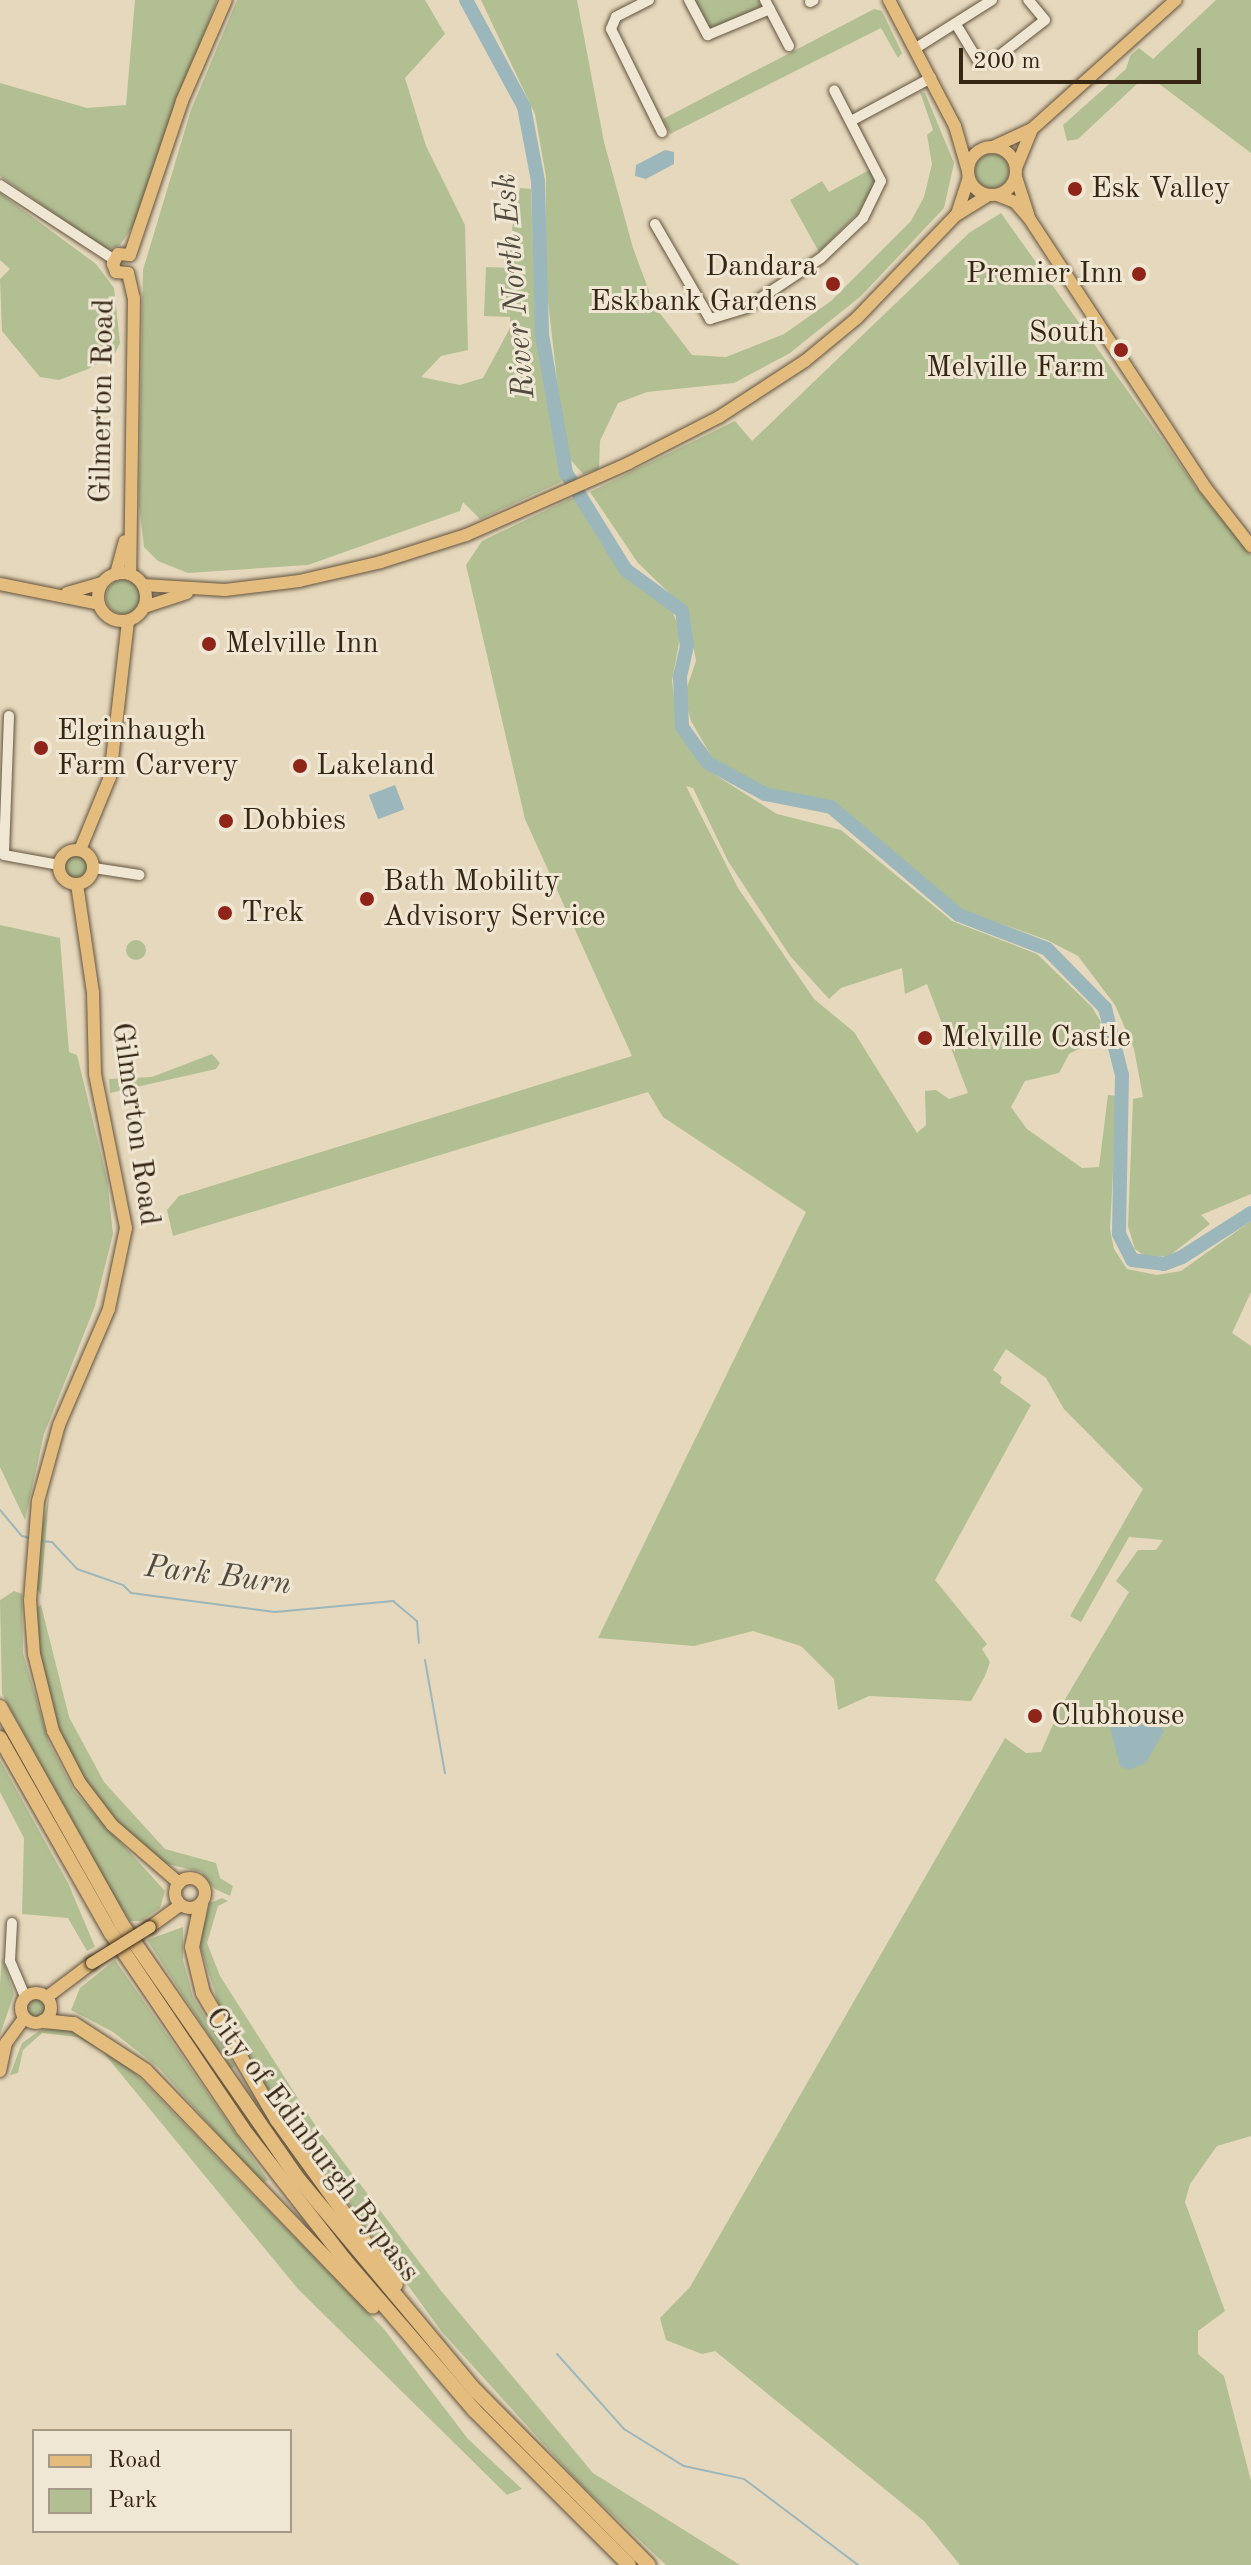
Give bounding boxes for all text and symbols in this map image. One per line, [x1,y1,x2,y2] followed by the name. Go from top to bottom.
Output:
[963,32,1205,82] scale bar
[973,50,1041,74] text: 200 m
[1091,171,1230,207] place label: Esk Valley
[487,172,545,400] water label: River North Esk
[1066,180,1084,198] marker: Esk Valley
[590,249,817,320] place label: Dandara Eskbank Gardens
[966,256,1123,292] place label: Premier Inn
[1130,265,1148,283] marker: Premier Inn
[824,275,842,293] marker: Dandara Eskbank Gardens
[83,298,123,504] street label: Gilmerton Road
[926,315,1105,386] place label: South Melville Farm
[1112,341,1130,359] marker: South Melville Farm
[225,626,379,662] place label: Melville Inn
[200,635,218,653] marker: Melville Inn
[57,713,238,784] place label: Elginhaugh Farm Carvery
[32,739,50,757] marker: Elginhaugh Farm Carvery
[316,748,435,784] place label: Lakeland
[291,757,309,775] marker: Lakeland
[242,803,346,839] place label: Dobbies
[217,812,235,830] marker: Dobbies
[383,864,606,934] place label: Bath Mobility Advisory Service
[358,890,376,908] marker: Bath Mobility Advisory Service
[241,895,304,931] place label: Trek
[216,904,234,922] marker: Trek
[103,1020,167,1228] street label: Gilmerton Road
[941,1020,1131,1056] place label: Melville Castle
[916,1029,934,1047] marker: Melville Castle
[142,1549,294,1605] water label: Park Burn
[1051,1698,1185,1734] place label: Clubhouse
[1026,1707,1044,1725] marker: Clubhouse
[197,2001,427,2289] street label: City of Edinburgh Bypass
[32,2429,292,2533] legend
[108,2449,161,2473] text: Road
[108,2489,157,2513] text: Park

